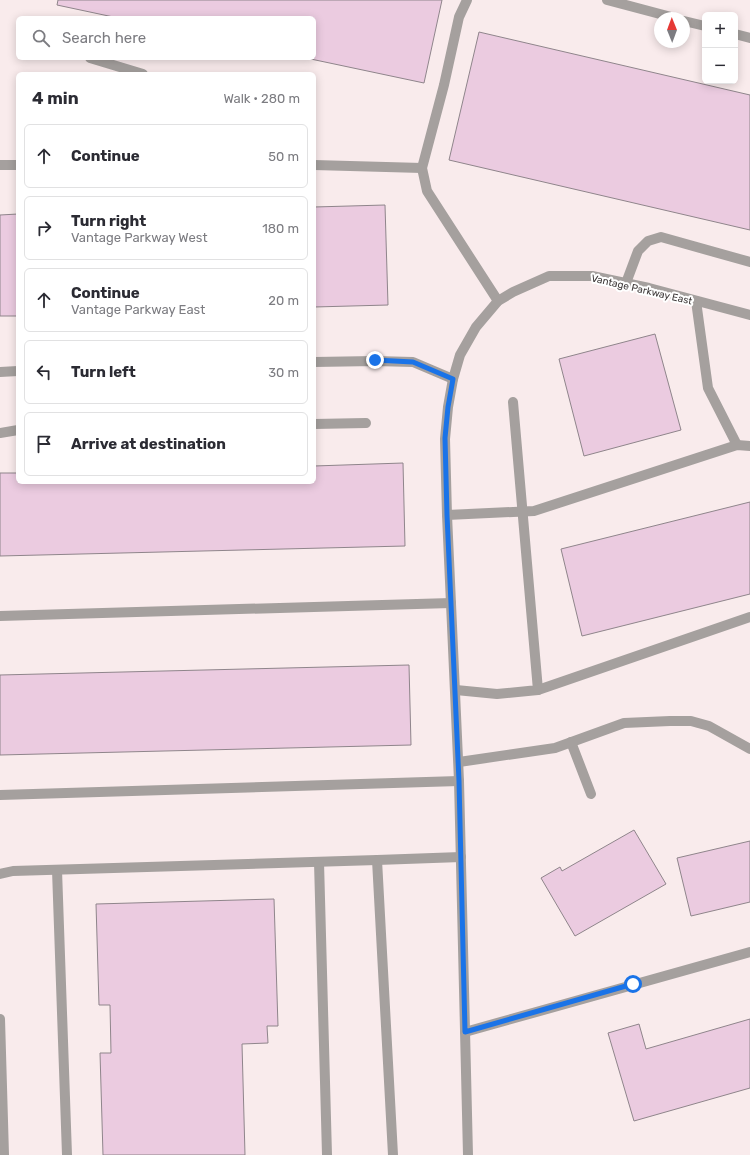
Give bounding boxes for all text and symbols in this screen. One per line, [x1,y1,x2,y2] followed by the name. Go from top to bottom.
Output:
[654,12,690,48] north arrow
[702,12,738,84] map controls
[702,12,738,48] button: +
[16,16,316,60] search box
[30,27,52,49] icon: search
[62,29,146,47] text: Search here
[702,48,738,84] button: −
[32,88,79,108] text: 4 min
[223,91,300,106] text: Walk · 280 m
[33,145,55,167] icon: ahead
[71,147,140,165] text: Continue
[268,149,299,164] text: 50 m
[71,212,146,230] text: Turn right
[33,217,55,239] icon: right
[262,221,299,236] text: 180 m
[71,230,207,245] text: Vantage Parkway West
[590,273,694,307] street label: Vantage Parkway East
[71,284,140,302] text: Continue
[33,289,55,311] icon: ahead
[268,293,299,308] text: 20 m
[71,302,205,317] text: Vantage Parkway East
[366,351,384,369] route end
[33,361,55,383] icon: left
[71,363,136,381] text: Turn left
[268,365,299,380] text: 30 m
[33,433,55,455] icon: arrive
[71,435,226,453] text: Arrive at destination
[624,975,642,993] route start

